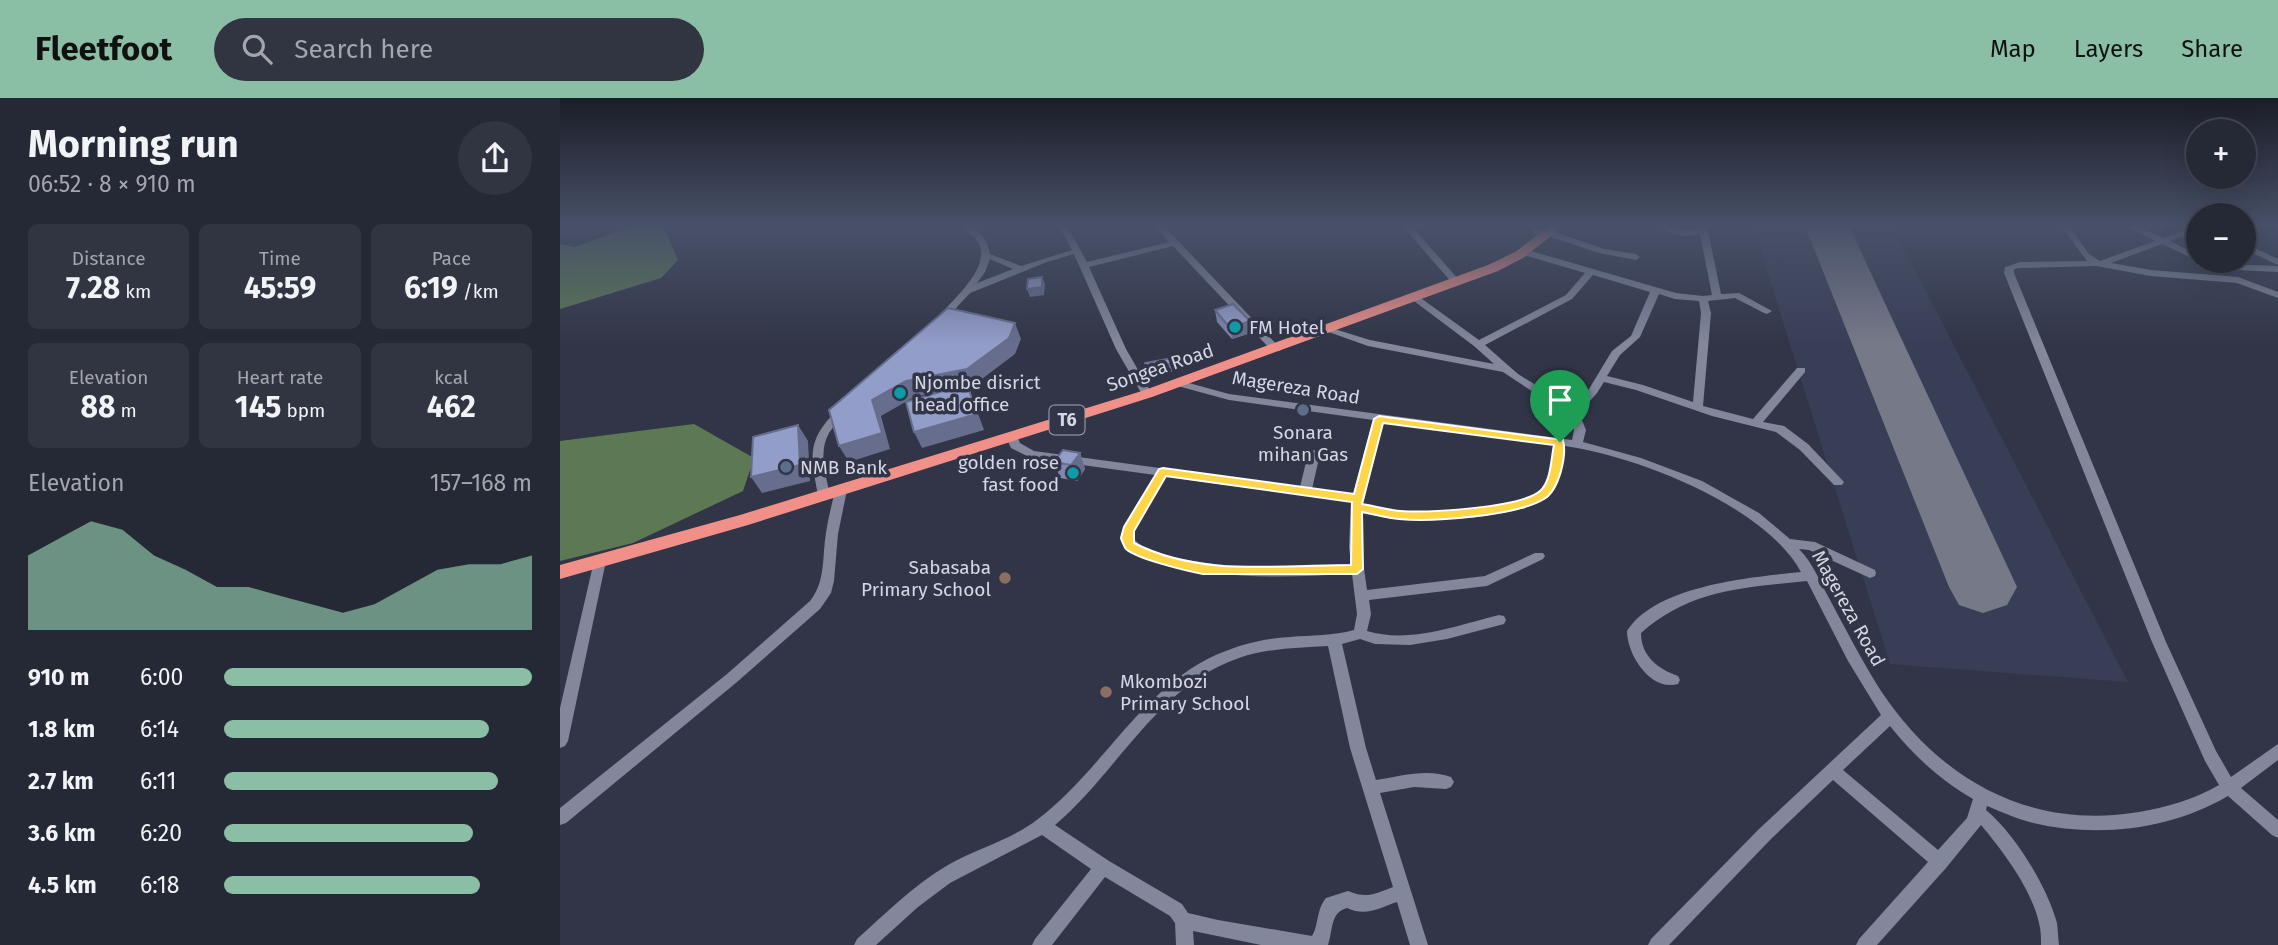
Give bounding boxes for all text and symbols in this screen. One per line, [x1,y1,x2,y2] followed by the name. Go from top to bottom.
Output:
[214,18,704,81] search box
[35,29,172,69] text: Fleetfoot
[238,30,276,68] icon: search
[294,34,433,65] text: Search here
[1990,35,2036,63] text: Map
[2074,35,2143,63] text: Layers
[2181,35,2243,63] text: Share
[2186,119,2256,273] map controls
[2186,119,2256,189] button: +
[28,121,239,167] text: Morning run
[458,121,532,195] button: share
[28,170,196,198] text: 06:52 · 8 × 910 m
[2186,203,2256,273] button: −
[72,247,146,270] text: Distance
[259,247,301,270] text: Time
[432,247,471,270] text: Pace
[66,270,120,306] text: 7.28
[244,270,316,306] text: 45:59
[404,270,458,306] text: 6:19
[120,280,151,303] text: km
[458,280,499,303] text: /km
[1249,316,1325,339] place label: FM Hotel
[1227,319,1243,335] marker: FM Hotel
[1104,338,1217,396] street label: Songea Road
[69,366,148,389] text: Elevation
[237,366,323,389] text: Heart rate
[434,366,468,389] text: kcal
[1230,366,1361,409] street label: Magereza Road
[1530,370,1590,442] pin
[914,371,1041,416] place label: Njombe disrict head office
[1541,381,1579,419] icon: arrive
[892,385,908,401] marker: Njombe disrict head office
[81,389,115,425] text: 88
[235,389,281,425] text: 145
[427,389,476,425] text: 462
[115,399,137,422] text: m
[281,399,325,422] text: bpm
[1295,402,1311,418] marker: Sonara mihan Gas
[1050,406,1084,434] road number: T6
[1258,421,1348,466] place label: Sonara mihan Gas
[958,451,1059,496] place label: golden rose fast food
[800,456,887,479] place label: NMB Bank
[778,459,794,475] marker: NMB Bank
[1065,465,1081,481] marker: golden rose fast food
[28,469,124,497] text: Elevation
[430,469,532,497] text: 157–168 m
[1807,546,1890,670] street label: Magereza Road
[861,556,991,601] place label: Sabasaba Primary School
[997,570,1013,586] marker: Sabasaba Primary School
[28,663,89,691] text: 910 m
[140,663,183,691] text: 6:00
[1120,670,1250,715] place label: Mkombozi Primary School
[1098,684,1114,700] marker: Mkombozi Primary School
[28,715,95,743] text: 1.8 km
[140,715,179,743] text: 6:14
[28,767,94,795] text: 2.7 km
[140,767,176,795] text: 6:11
[28,819,96,847] text: 3.6 km
[140,819,182,847] text: 6:20
[28,871,97,899] text: 4.5 km
[140,871,180,899] text: 6:18

